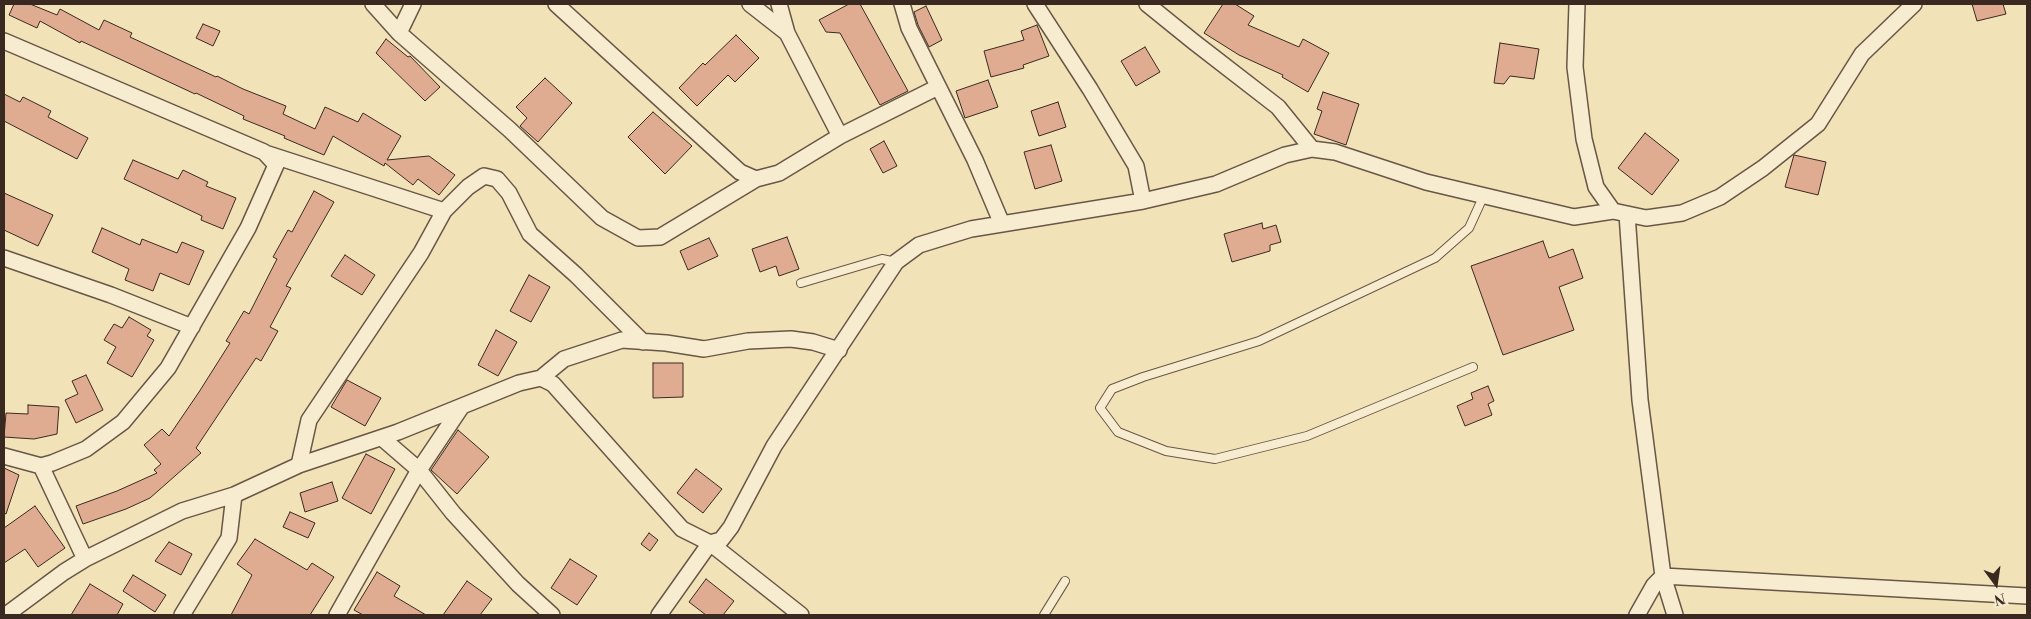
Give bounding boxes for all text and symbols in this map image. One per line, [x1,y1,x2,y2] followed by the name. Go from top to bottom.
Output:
[1971,559,2021,609] north arrow
[1992,588,2007,609] text: N

